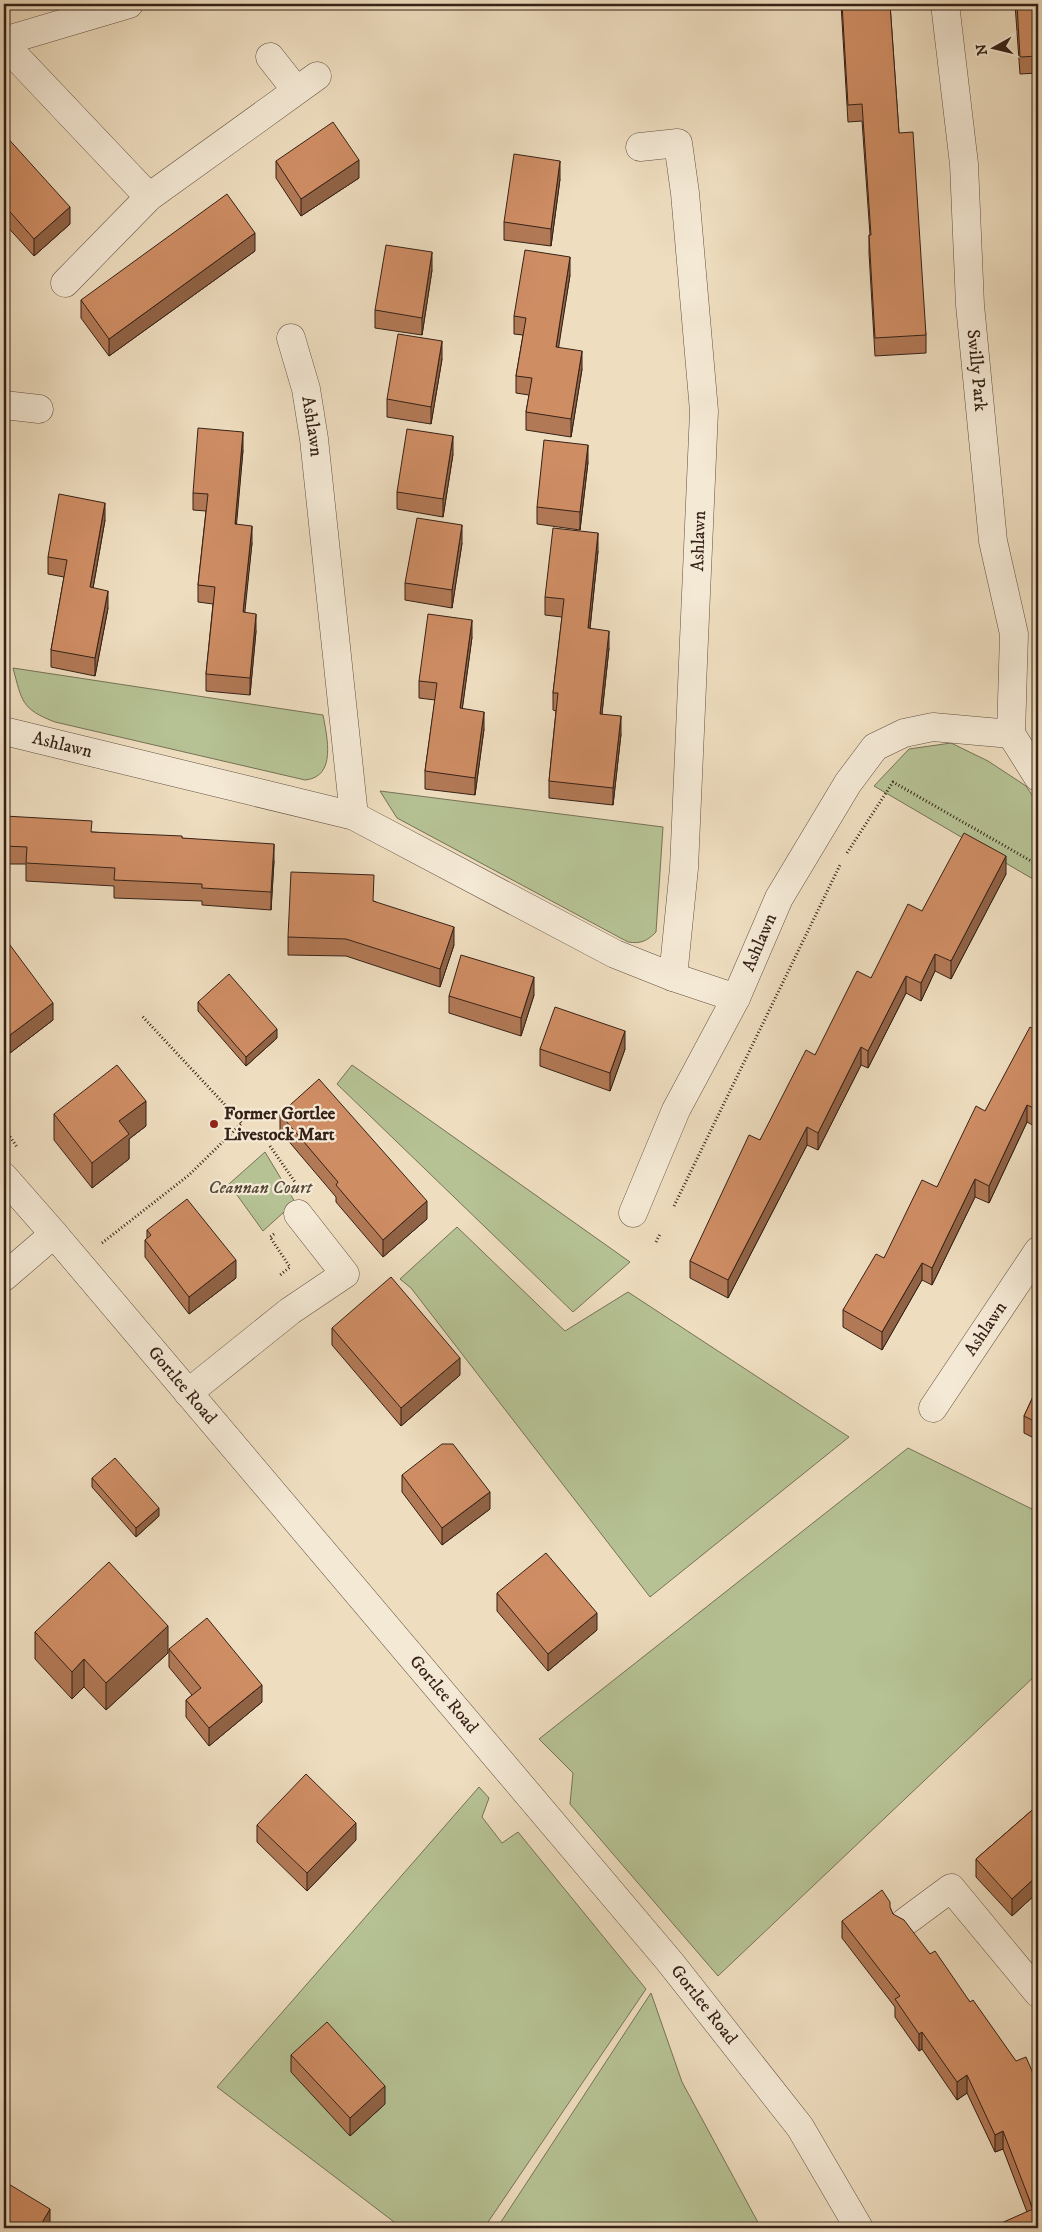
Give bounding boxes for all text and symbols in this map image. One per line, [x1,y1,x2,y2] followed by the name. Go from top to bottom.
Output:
[970,22,1020,72] north arrow
[972,42,992,57] text: N
[961,329,991,412] street label: Swilly Park
[296,395,327,458] street label: Ashlawn
[687,510,711,572] street label: Ashlawn
[30,727,95,763] street label: Ashlawn
[738,910,782,975] street label: Ashlawn
[224,1103,336,1146] place label: Former Gortlee Livestock Mart
[208,1118,220,1130] marker: Former Gortlee Livestock Mart
[208,1177,313,1199] park label: Ceannan Court
[960,1297,1012,1360] street label: Ashlawn
[143,1342,221,1429] street label: Gortlee Road
[404,1651,483,1738] street label: Gortlee Road
[666,1961,742,2049] street label: Gortlee Road

